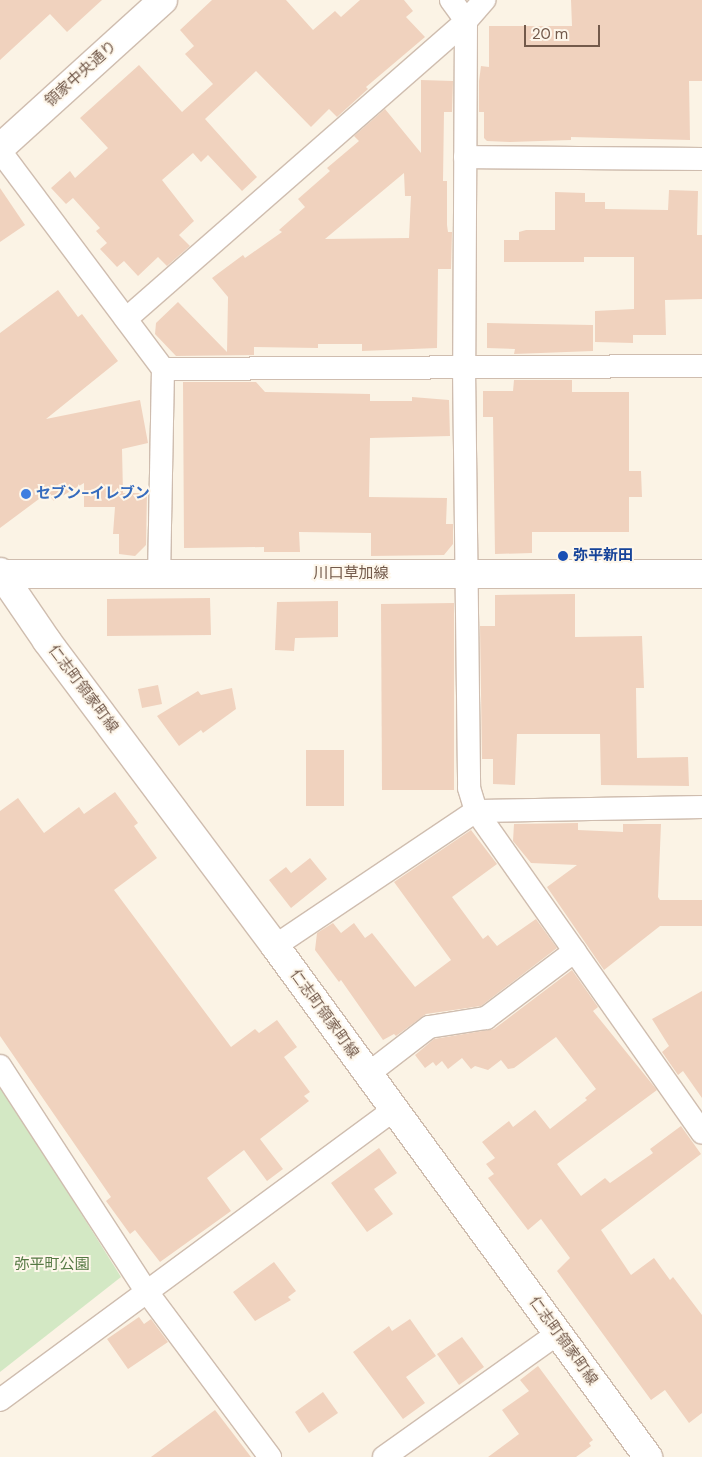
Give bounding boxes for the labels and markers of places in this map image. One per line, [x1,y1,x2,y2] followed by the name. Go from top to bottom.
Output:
[36,485,150,503] place label: セブン-イレブン
[20,488,32,500] marker: セブン-イレブン
[573,547,633,565] place label: 弥平新田
[557,550,569,562] marker: 弥平新田

